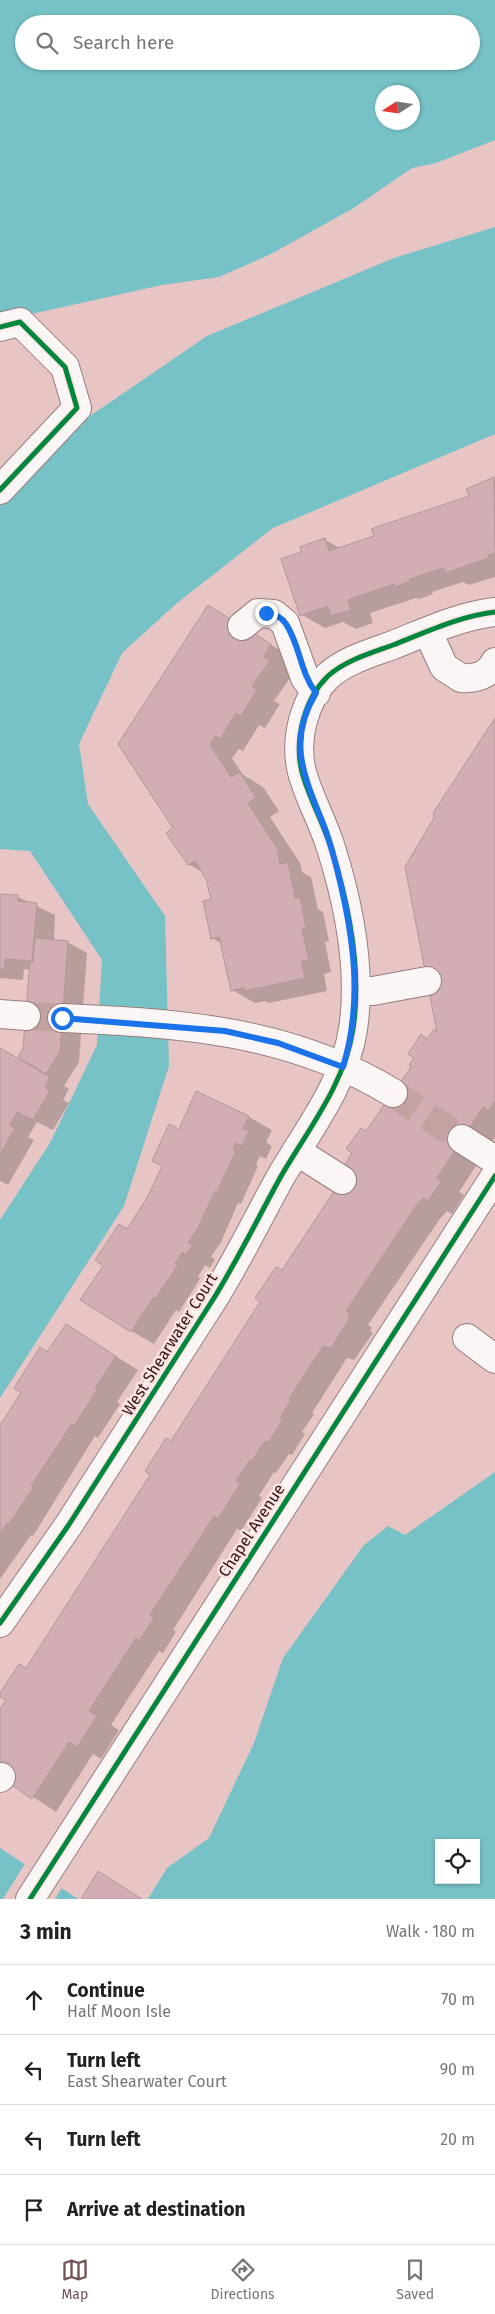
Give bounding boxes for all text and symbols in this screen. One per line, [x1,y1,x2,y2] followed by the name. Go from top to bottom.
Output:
[15,15,480,70] search box
[33,29,61,57] icon: search
[73,31,174,54] text: Search here
[375,85,420,130] north arrow
[255,602,278,625] route end
[51,1007,74,1030] route start
[118,1269,221,1419] street label: West Shearwater Court
[214,1480,289,1580] street label: Chapel Avenue
[435,1839,480,1884] map controls
[435,1839,480,1884] button: locate
[20,1919,72,1945] text: 3 min
[386,1922,475,1941] text: Walk · 180 m
[67,1979,145,2002] text: Continue
[20,1986,48,2014] icon: ahead
[441,1990,475,2009] text: 70 m
[67,2002,171,2021] text: Half Moon Isle
[67,2049,141,2072] text: Turn left
[20,2056,48,2084] icon: left
[440,2060,475,2079] text: 90 m
[67,2072,227,2091] text: East Shearwater Court
[20,2126,48,2154] icon: left
[67,2128,141,2151] text: Turn left
[440,2130,475,2149] text: 20 m
[20,2196,48,2224] icon: arrive
[67,2198,246,2221] text: Arrive at destination
[61,2256,89,2303] tab: Map
[210,2256,275,2303] tab: Directions
[396,2256,434,2303] tab: Saved

